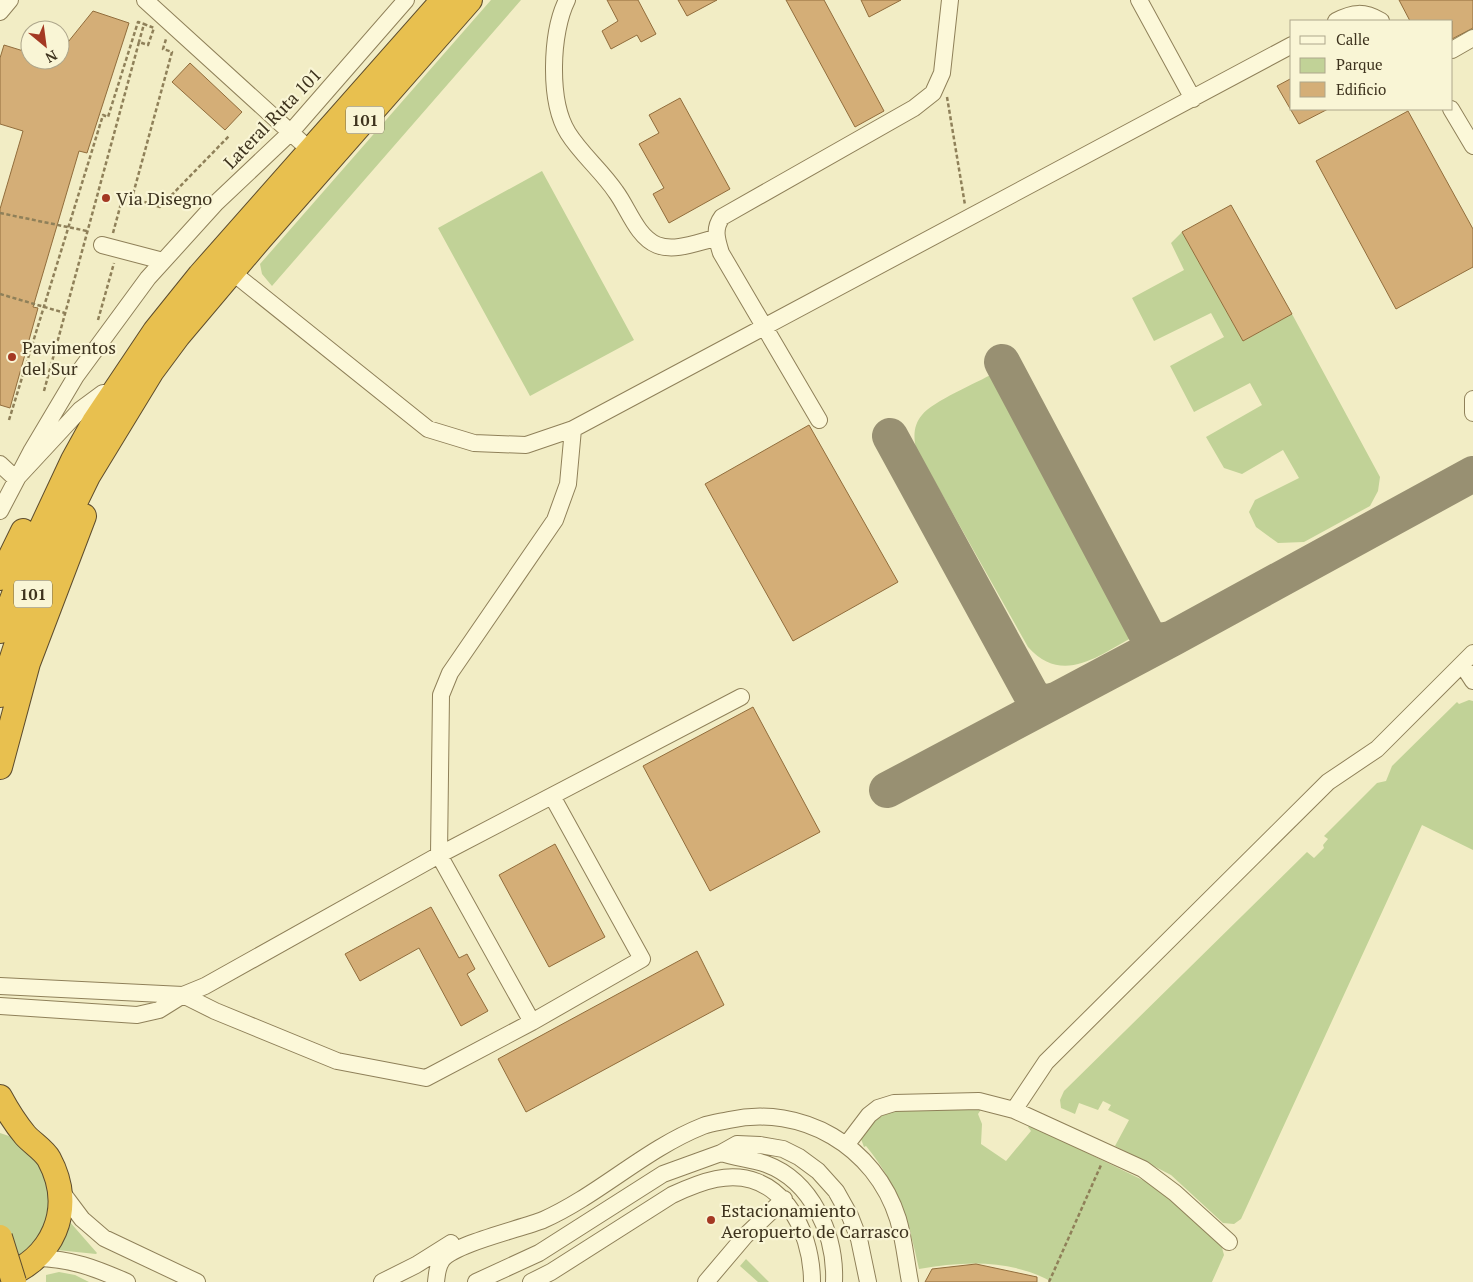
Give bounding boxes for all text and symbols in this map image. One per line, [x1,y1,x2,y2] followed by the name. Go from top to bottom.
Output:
[20,20,70,70] north arrow
[1290,20,1453,110] legend
[1336,29,1370,49] text: Calle
[42,46,61,68] text: N
[1336,54,1383,74] text: Parque
[218,62,326,174] street label: Lateral Ruta 101
[1336,79,1386,99] text: Edificio
[346,106,384,134] road number: 101
[116,186,212,210] place label: Via Disegno
[100,192,112,204] marker: Via Disegno
[22,335,116,380] place label: Pavimentos del Sur
[6,351,18,363] marker: Pavimentos del Sur
[14,580,52,608] road number: 101
[721,1198,909,1243] place label: Estacionamiento Aeropuerto de Carrasco
[705,1214,717,1226] marker: Estacionamiento Aeropuerto de Carrasco

